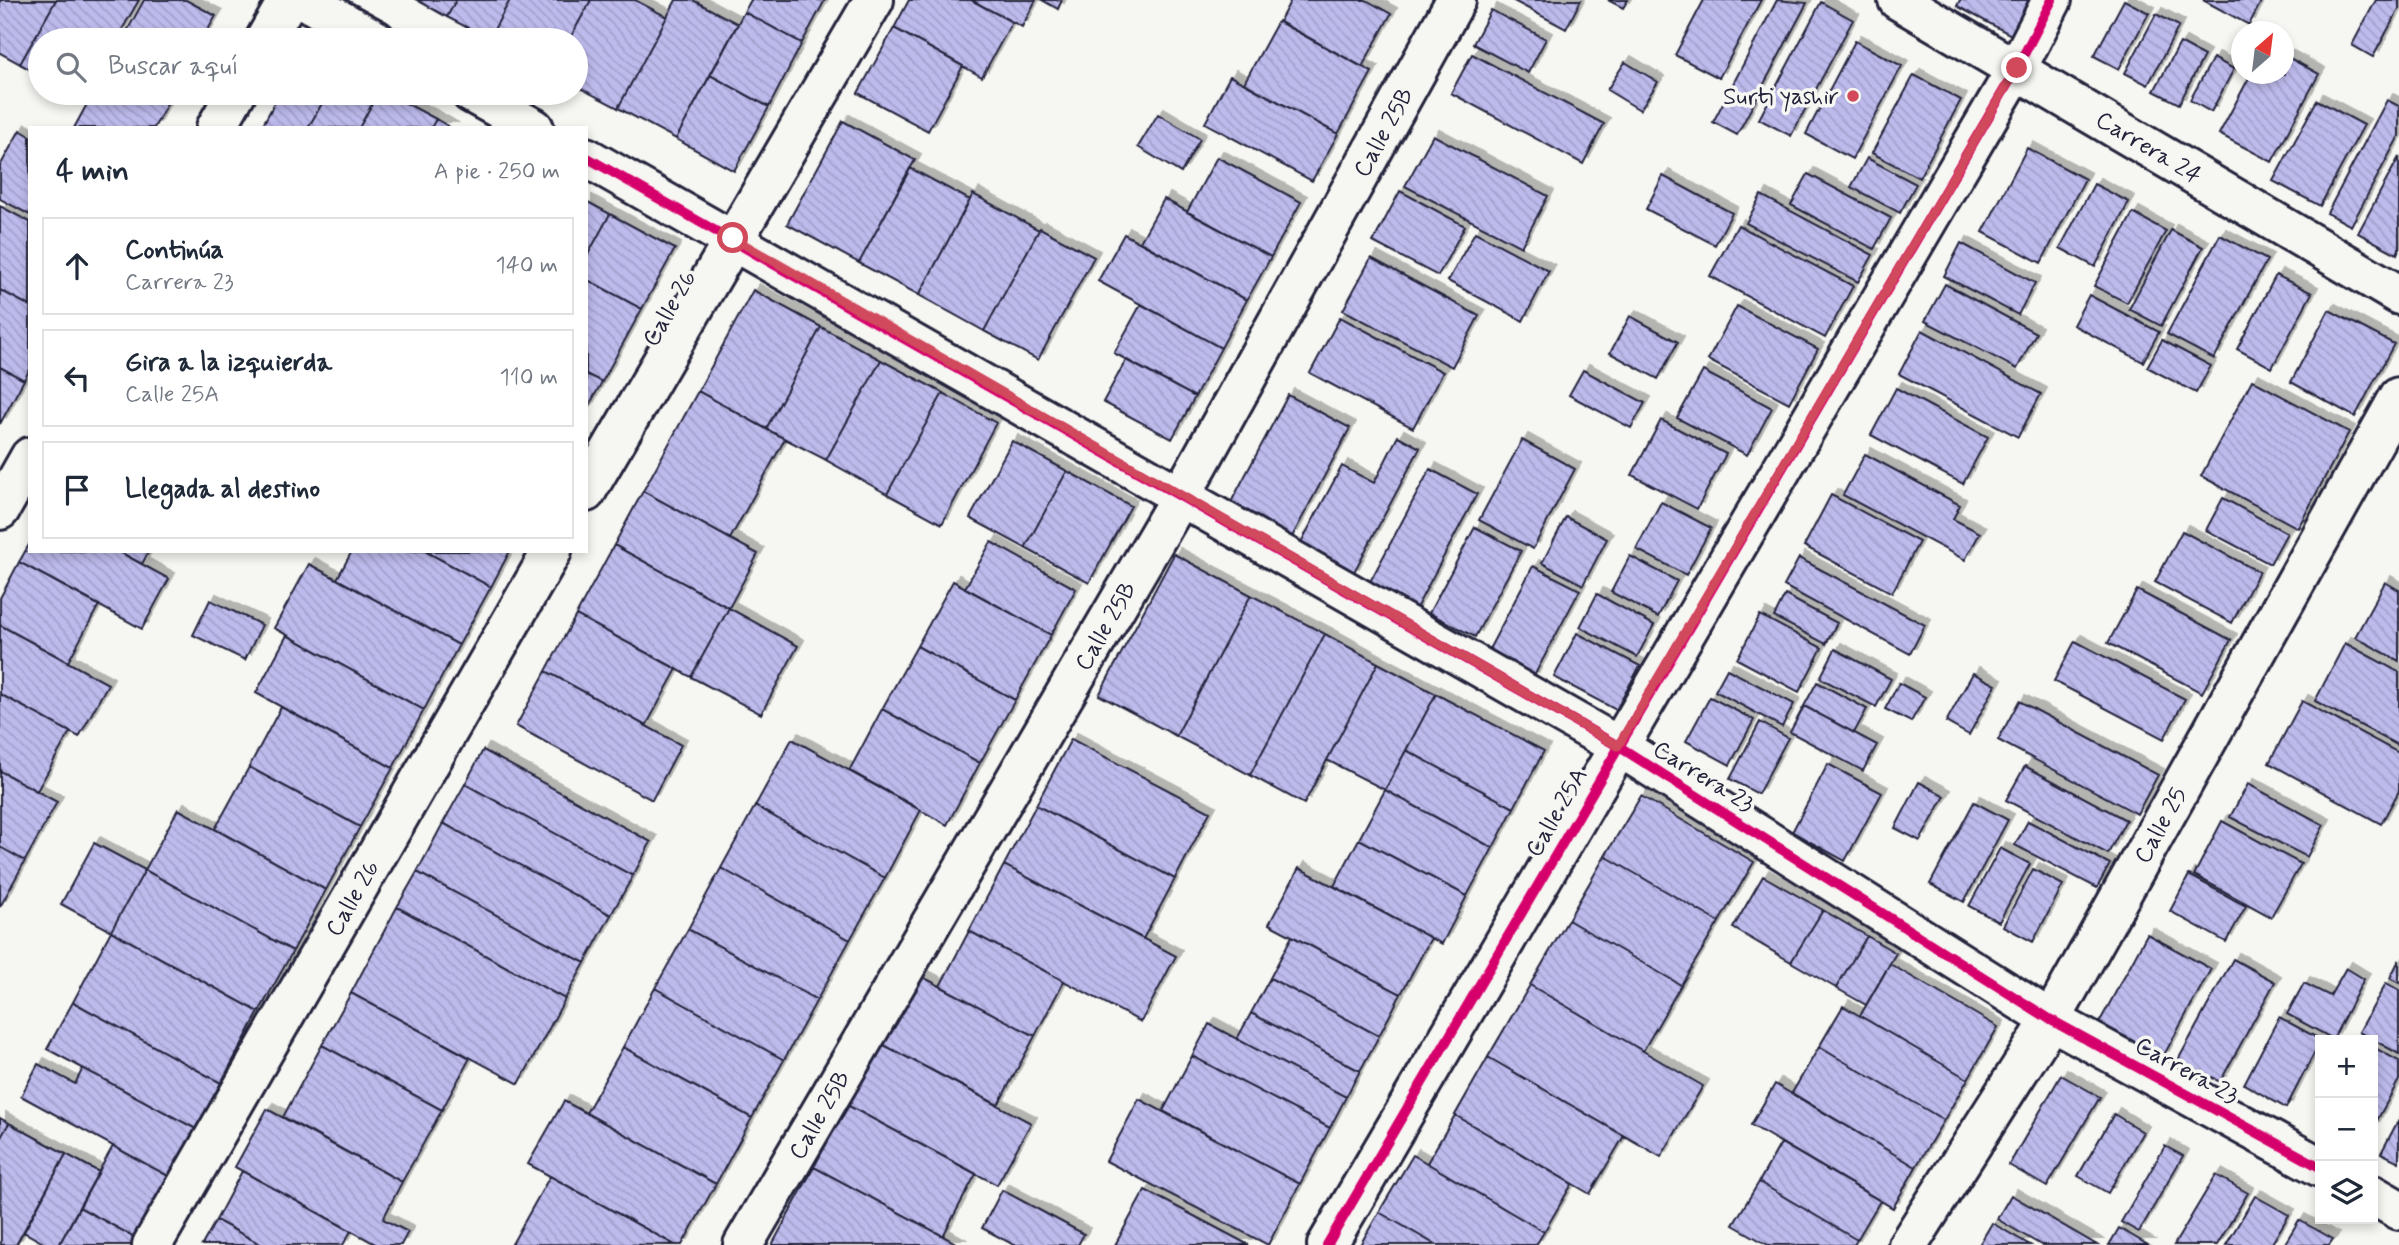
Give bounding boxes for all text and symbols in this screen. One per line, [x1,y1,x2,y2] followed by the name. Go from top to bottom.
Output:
[2231,21,2294,84] north arrow
[28,28,588,105] search box
[52,48,90,86] icon: search
[108,50,239,84] text: Buscar aquí
[2001,52,2032,83] route end
[1347,82,1422,183] street label: Calle 25B
[1723,82,1839,113] place label: Surti yashir
[1845,88,1861,104] marker: Surti yashir
[2090,105,2207,192] street label: Carrera 24
[56,152,129,191] text: 4 min
[434,157,560,187] text: A pie · 250 m
[717,222,748,253] route start
[125,234,224,268] text: Continúa
[58,247,96,285] icon: ahead
[495,251,558,281] text: 140 m
[636,265,705,352] street label: Calle 26
[125,268,234,298] text: Carrera 23
[125,346,332,380] text: Gira a la izquierda
[58,359,96,397] icon: left
[499,363,558,393] text: 110 m
[125,380,219,410] text: Calle 25A
[58,471,96,509] icon: arrive
[125,473,320,507] text: Llegada al destino
[1068,577,1144,677] street label: Calle 25B
[1647,734,1760,821] street label: Carrera 23
[1519,762,1595,863] street label: Calle 25A
[2128,782,2195,869] street label: Calle 25
[319,855,388,942] street label: Calle 26
[2129,1030,2243,1112] street label: Carrera 23
[2315,1035,2378,1224] map controls
[2315,1035,2378,1098] button: +
[782,1066,858,1166] street label: Calle 25B
[2315,1098,2378,1161] button: −
[2315,1161,2378,1224] button: layers

